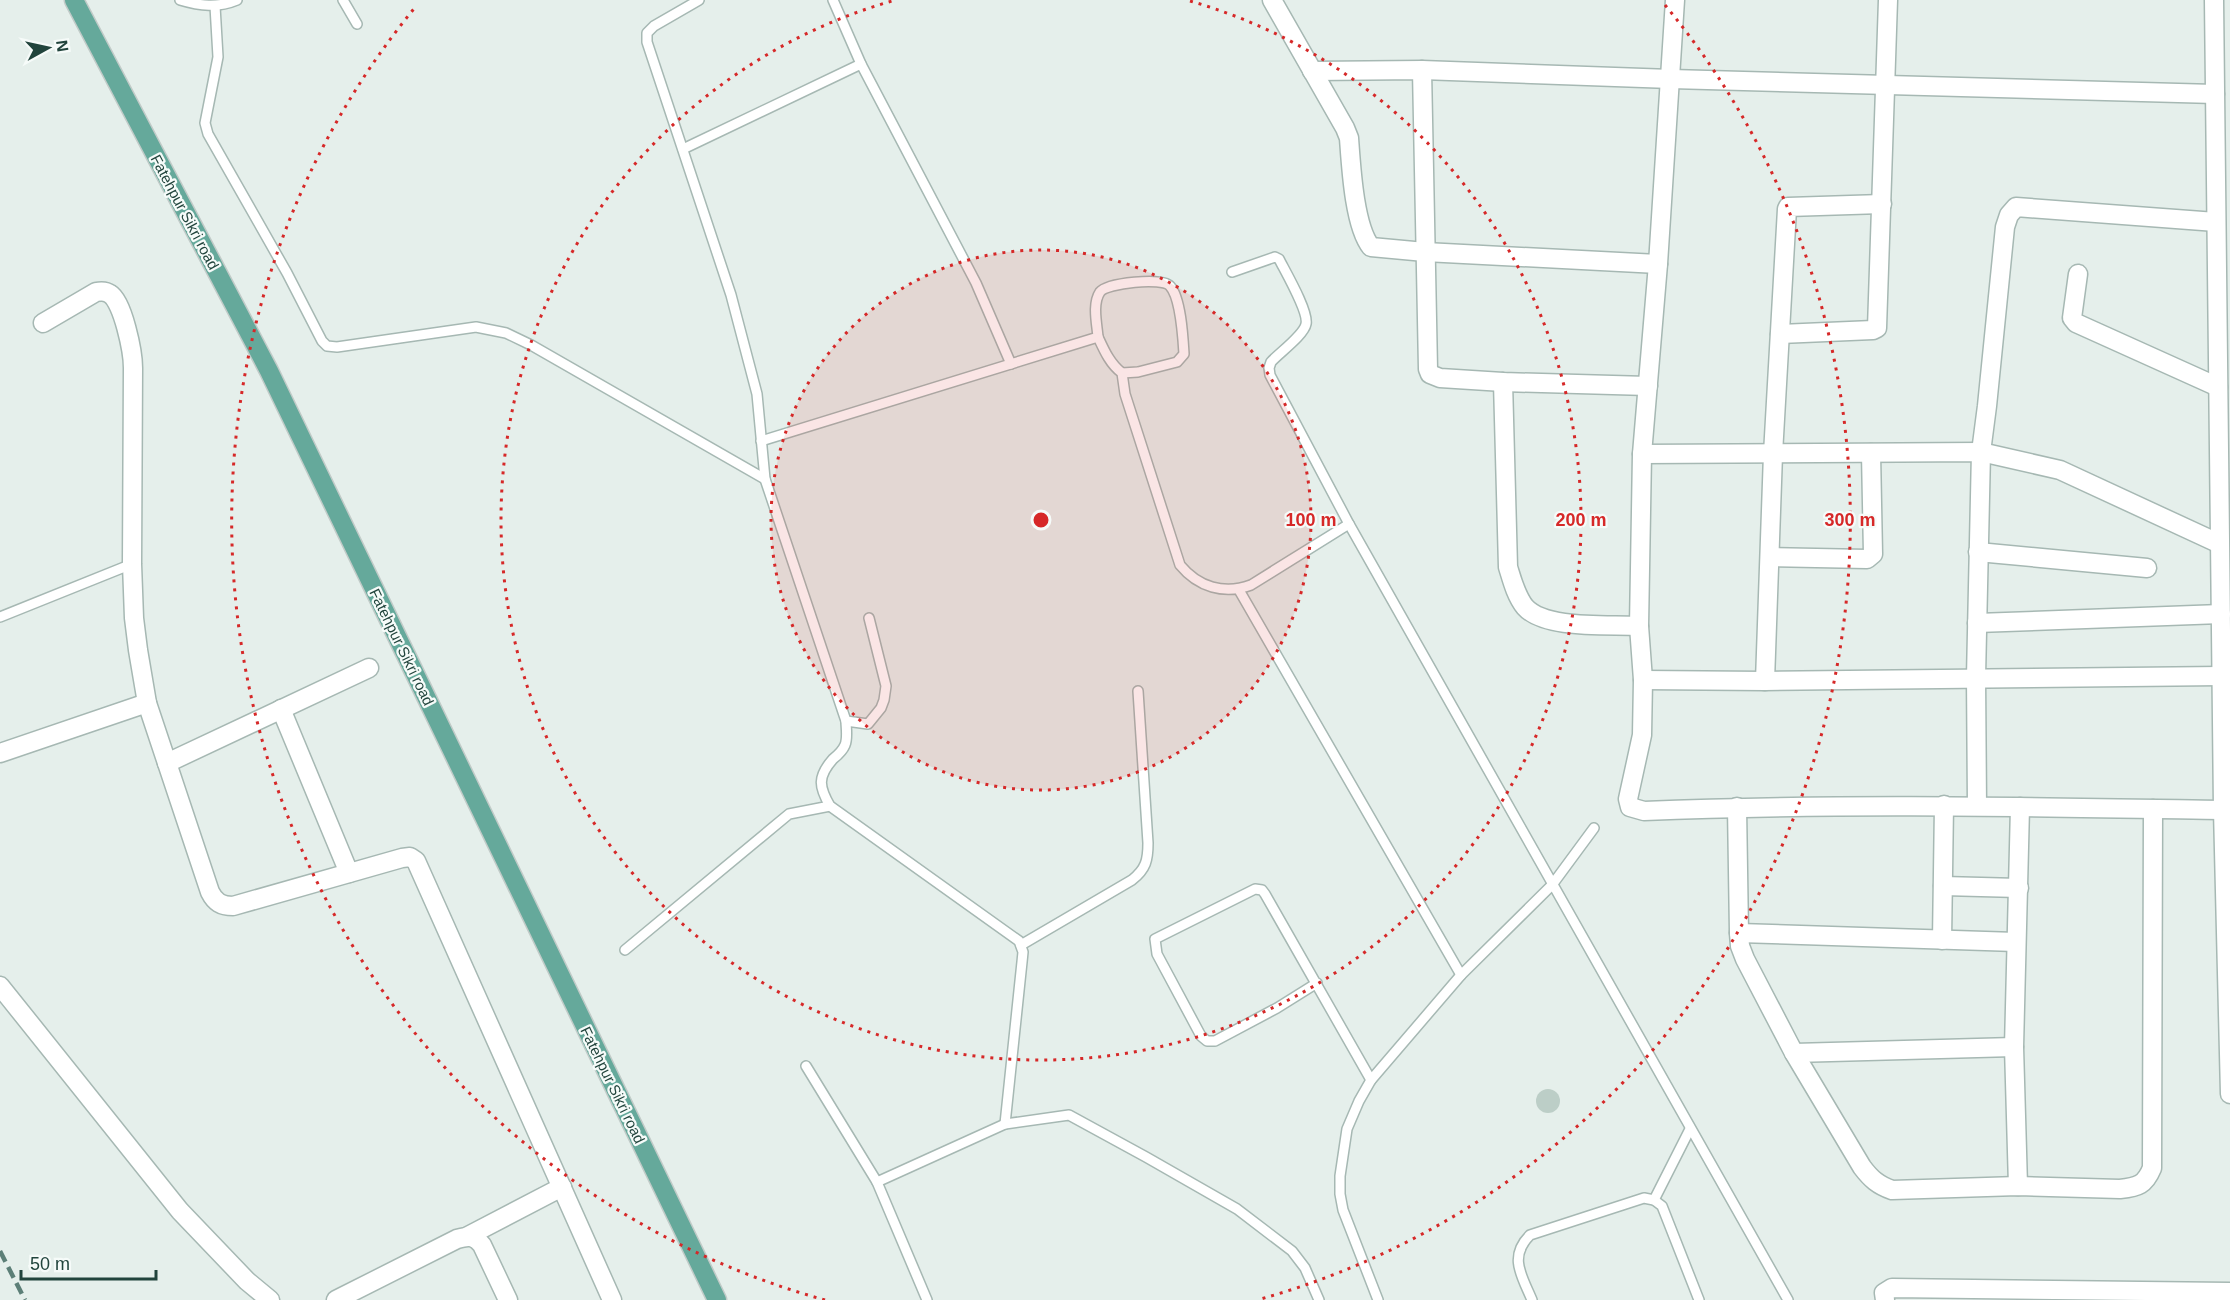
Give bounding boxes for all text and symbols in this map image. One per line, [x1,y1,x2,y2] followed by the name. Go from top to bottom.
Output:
[18,18,78,78] north arrow
[53,39,72,53] text: N
[148,152,222,272] street label: Fatehpur Sikri road
[1031,510,1051,530] centre of rings
[1285,510,1337,530] text: 100 m
[1555,510,1607,530] text: 200 m
[1824,510,1876,530] text: 300 m
[366,586,438,708] street label: Fatehpur Sikri road
[577,1024,649,1146] street label: Fatehpur Sikri road
[21,1243,156,1281] scale bar
[30,1254,70,1274] text: 50 m

